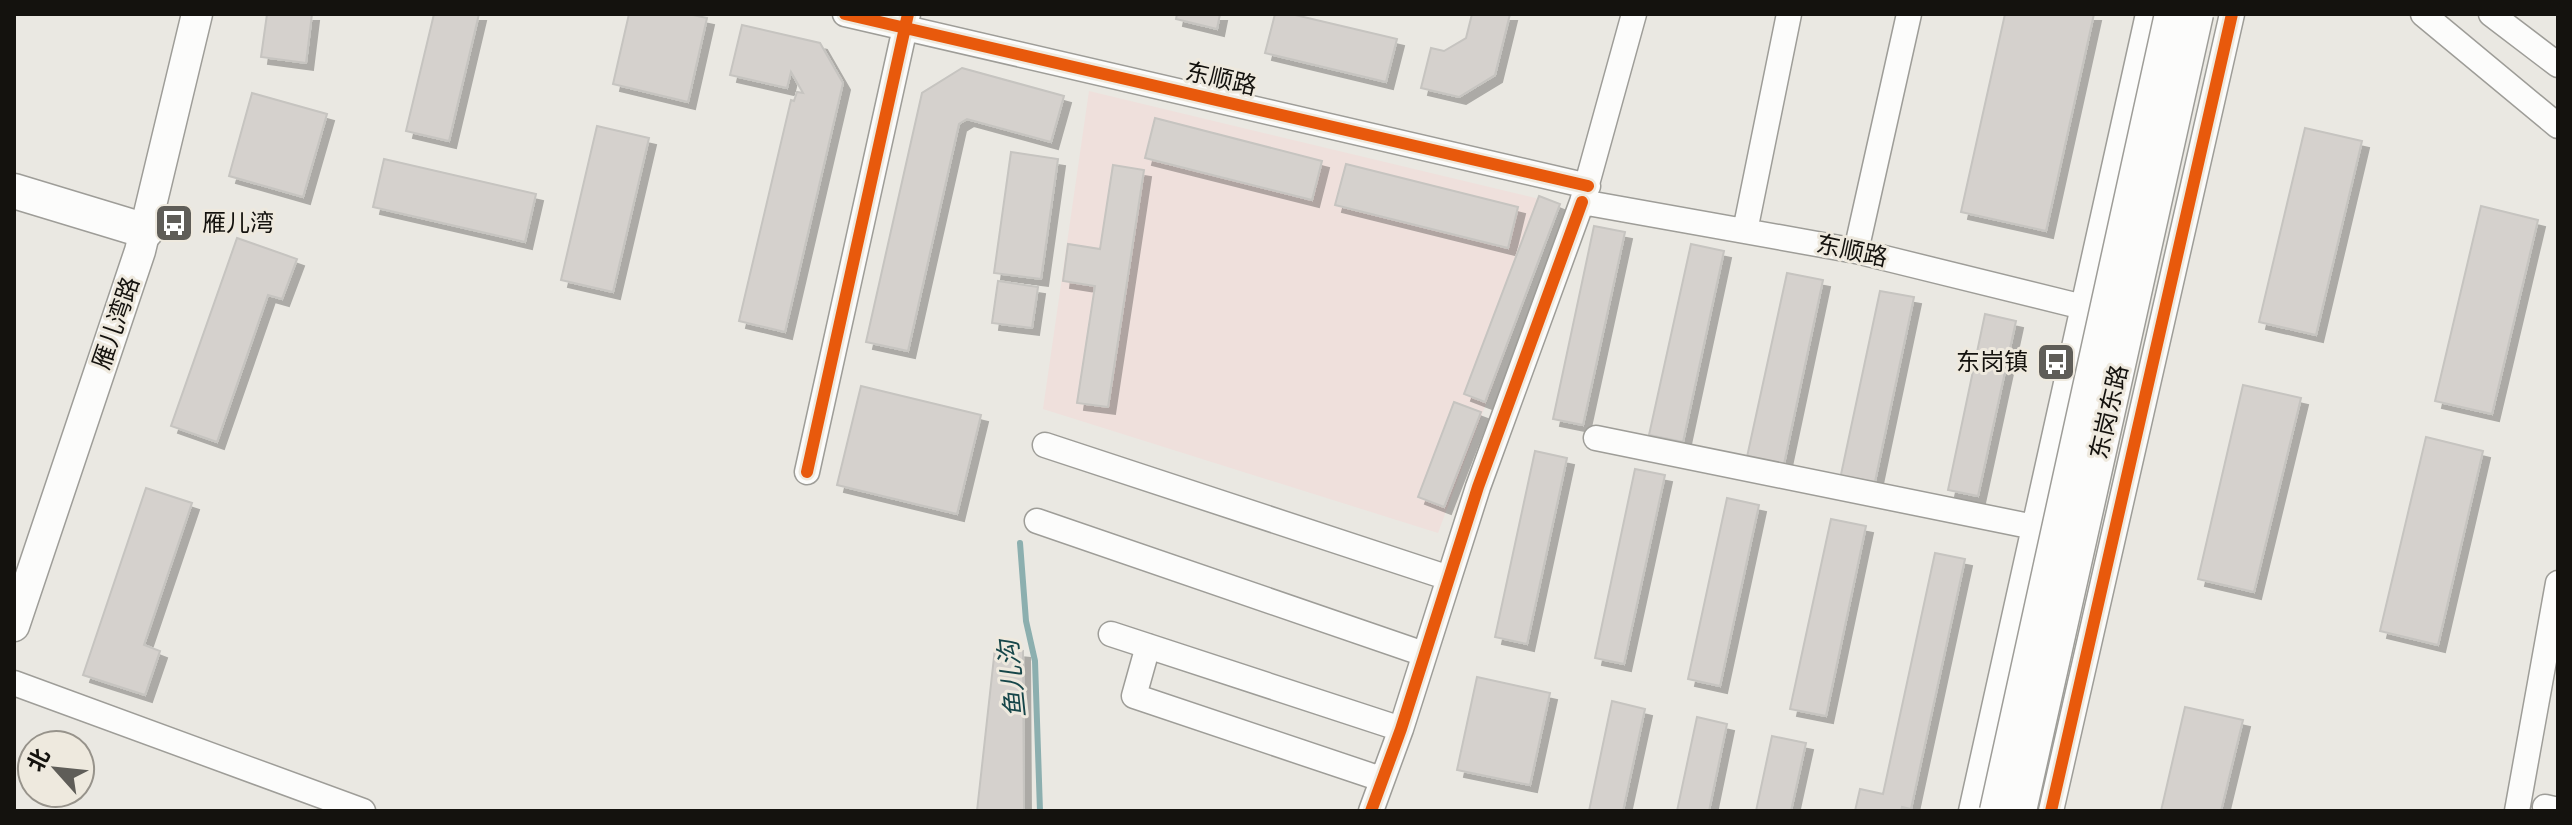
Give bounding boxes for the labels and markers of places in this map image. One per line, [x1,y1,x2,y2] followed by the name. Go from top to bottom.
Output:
[153,202,195,244] bus stop icon: 雁儿湾
[202,209,274,237] place label: 雁儿湾
[2035,341,2077,383] bus stop icon: 东岗镇
[1956,348,2028,376] place label: 东岗镇

